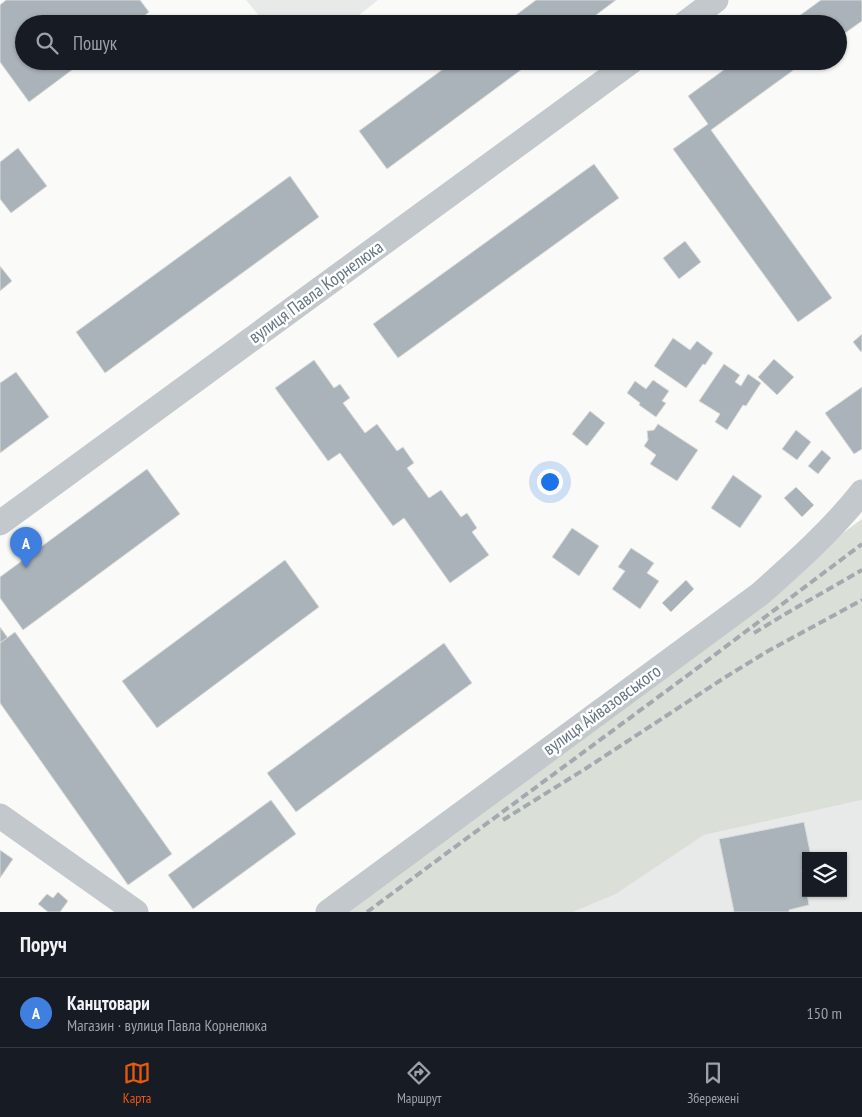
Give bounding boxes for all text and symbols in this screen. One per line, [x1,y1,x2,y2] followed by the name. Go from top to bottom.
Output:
[15,15,847,70] search box
[33,29,61,57] icon: search
[73,31,117,55] text: Пошук
[244,235,387,348] street label: вулиця Павла Корнелюка
[537,469,563,495] your location
[10,527,42,568] pin: A
[538,659,665,760] street label: вулиця Айвазовського
[802,852,847,897] map controls
[802,852,847,897] button: layers
[20,931,67,958] text: Поруч
[67,991,150,1015] text: Канцтовари
[32,1003,40,1023] text: A
[807,1003,842,1023] text: 150 m
[67,1015,267,1035] text: Магазин · вулиця Павла Корнелюка
[123,1059,151,1107] tab: Карта
[397,1059,442,1107] tab: Маршрут
[687,1059,739,1107] tab: Збережені

